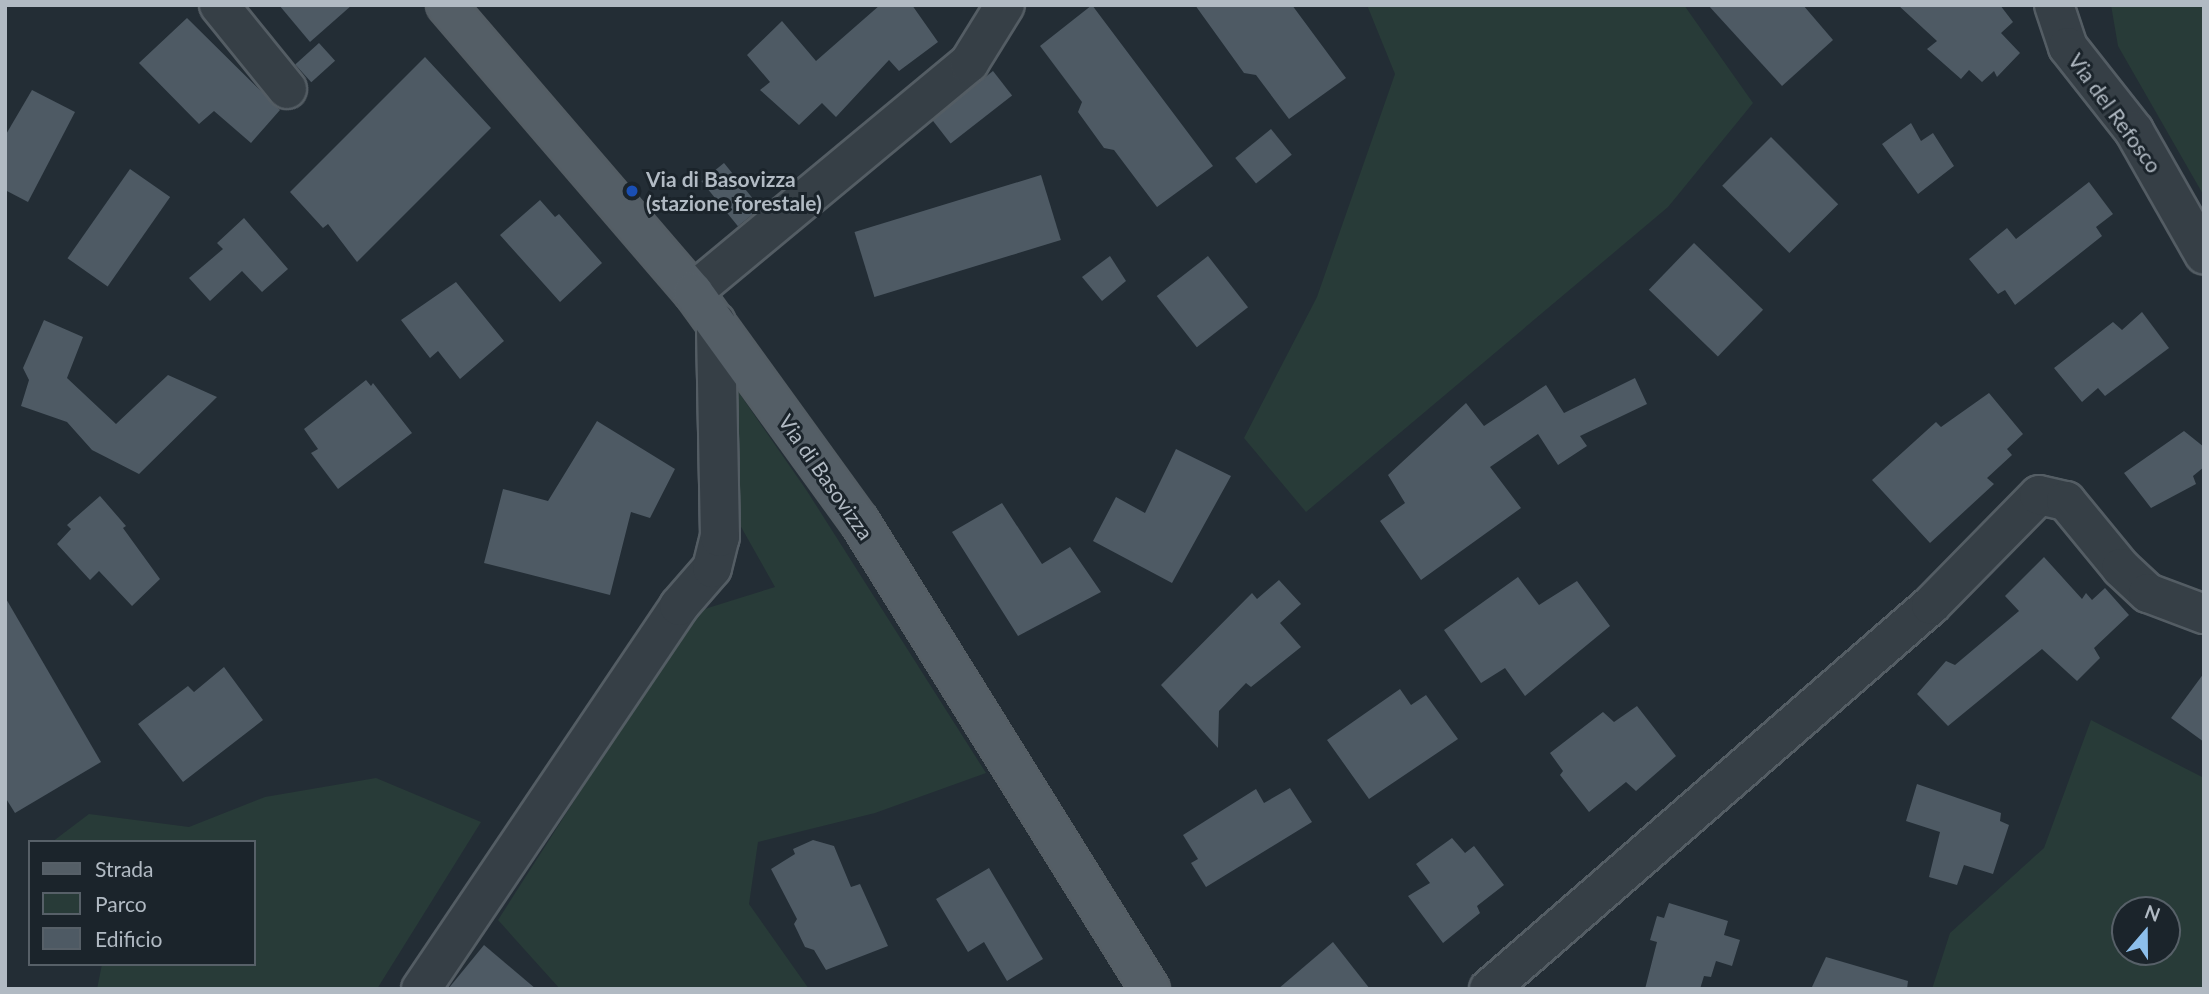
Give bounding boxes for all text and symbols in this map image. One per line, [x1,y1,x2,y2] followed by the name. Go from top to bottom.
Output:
[2063,48,2167,178] street label: Via del Refosco
[646,166,822,216] place label: Via di Basovizza (stazione forestale)
[624,183,640,199] marker: Via di Basovizza (stazione forestale)
[773,410,879,544] street label: Via di Basovizza
[28,840,256,966] legend
[95,856,154,881] text: Strada
[95,891,147,916] text: Parco
[2111,896,2181,966] north arrow
[2142,899,2163,926] text: N
[95,926,162,951] text: Edificio

